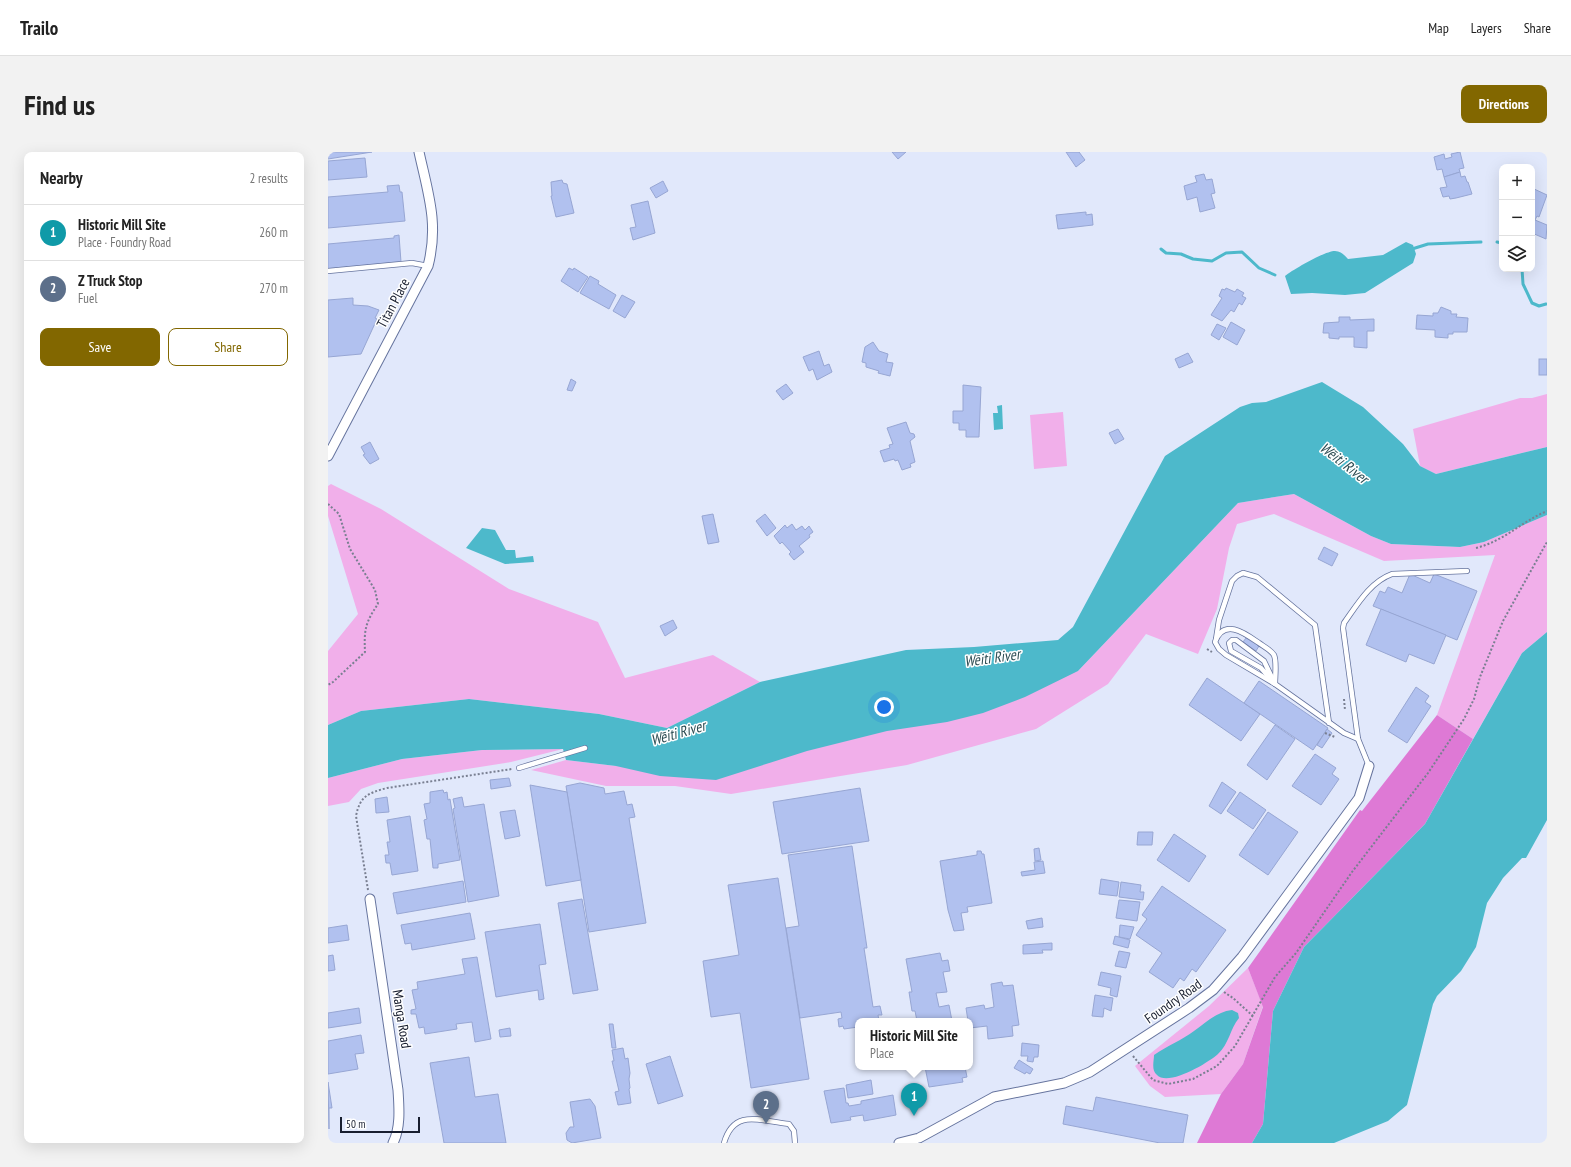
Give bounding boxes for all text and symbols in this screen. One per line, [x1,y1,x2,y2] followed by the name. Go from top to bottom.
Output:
[20,16,58,40] text: Trailo
[1428,19,1449,37] text: Map
[1471,19,1502,37] text: Layers
[1524,19,1551,37] text: Share
[1461,85,1547,123] button: Directions
[24,86,95,123] text: Find us
[1499,164,1535,272] map controls
[1499,164,1535,200] button: +
[40,167,83,189] text: Nearby
[249,170,288,187] text: 2 results
[1499,200,1535,236] button: −
[78,215,166,234] text: Historic Mill Site
[50,224,56,241] text: 1
[259,224,288,241] text: 260 m
[78,234,171,251] text: Place · Foundry Road
[1499,236,1535,272] button: layers
[78,271,143,290] text: Z Truck Stop
[372,275,414,331] street label: Titan Place
[50,280,56,297] text: 2
[259,280,288,297] text: 270 m
[78,290,97,307] text: Fuel
[40,328,160,366] button: Save
[168,328,288,366] button: Share
[1316,438,1374,489] water label: Wēiti River
[963,644,1023,671] water label: Wēiti River
[874,697,894,717] your location
[648,715,709,749] water label: Wēiti River
[1141,975,1205,1027] street label: Foundry Road
[388,988,416,1050] street label: Manga Road
[855,1018,973,1070] popup
[870,1026,958,1045] text: Historic Mill Site
[870,1045,894,1062] text: Place
[901,1083,927,1116] pin: 1
[753,1091,779,1124] pin: 2
[340,1115,420,1134] scale bar
[346,1117,365,1131] text: 50 m

